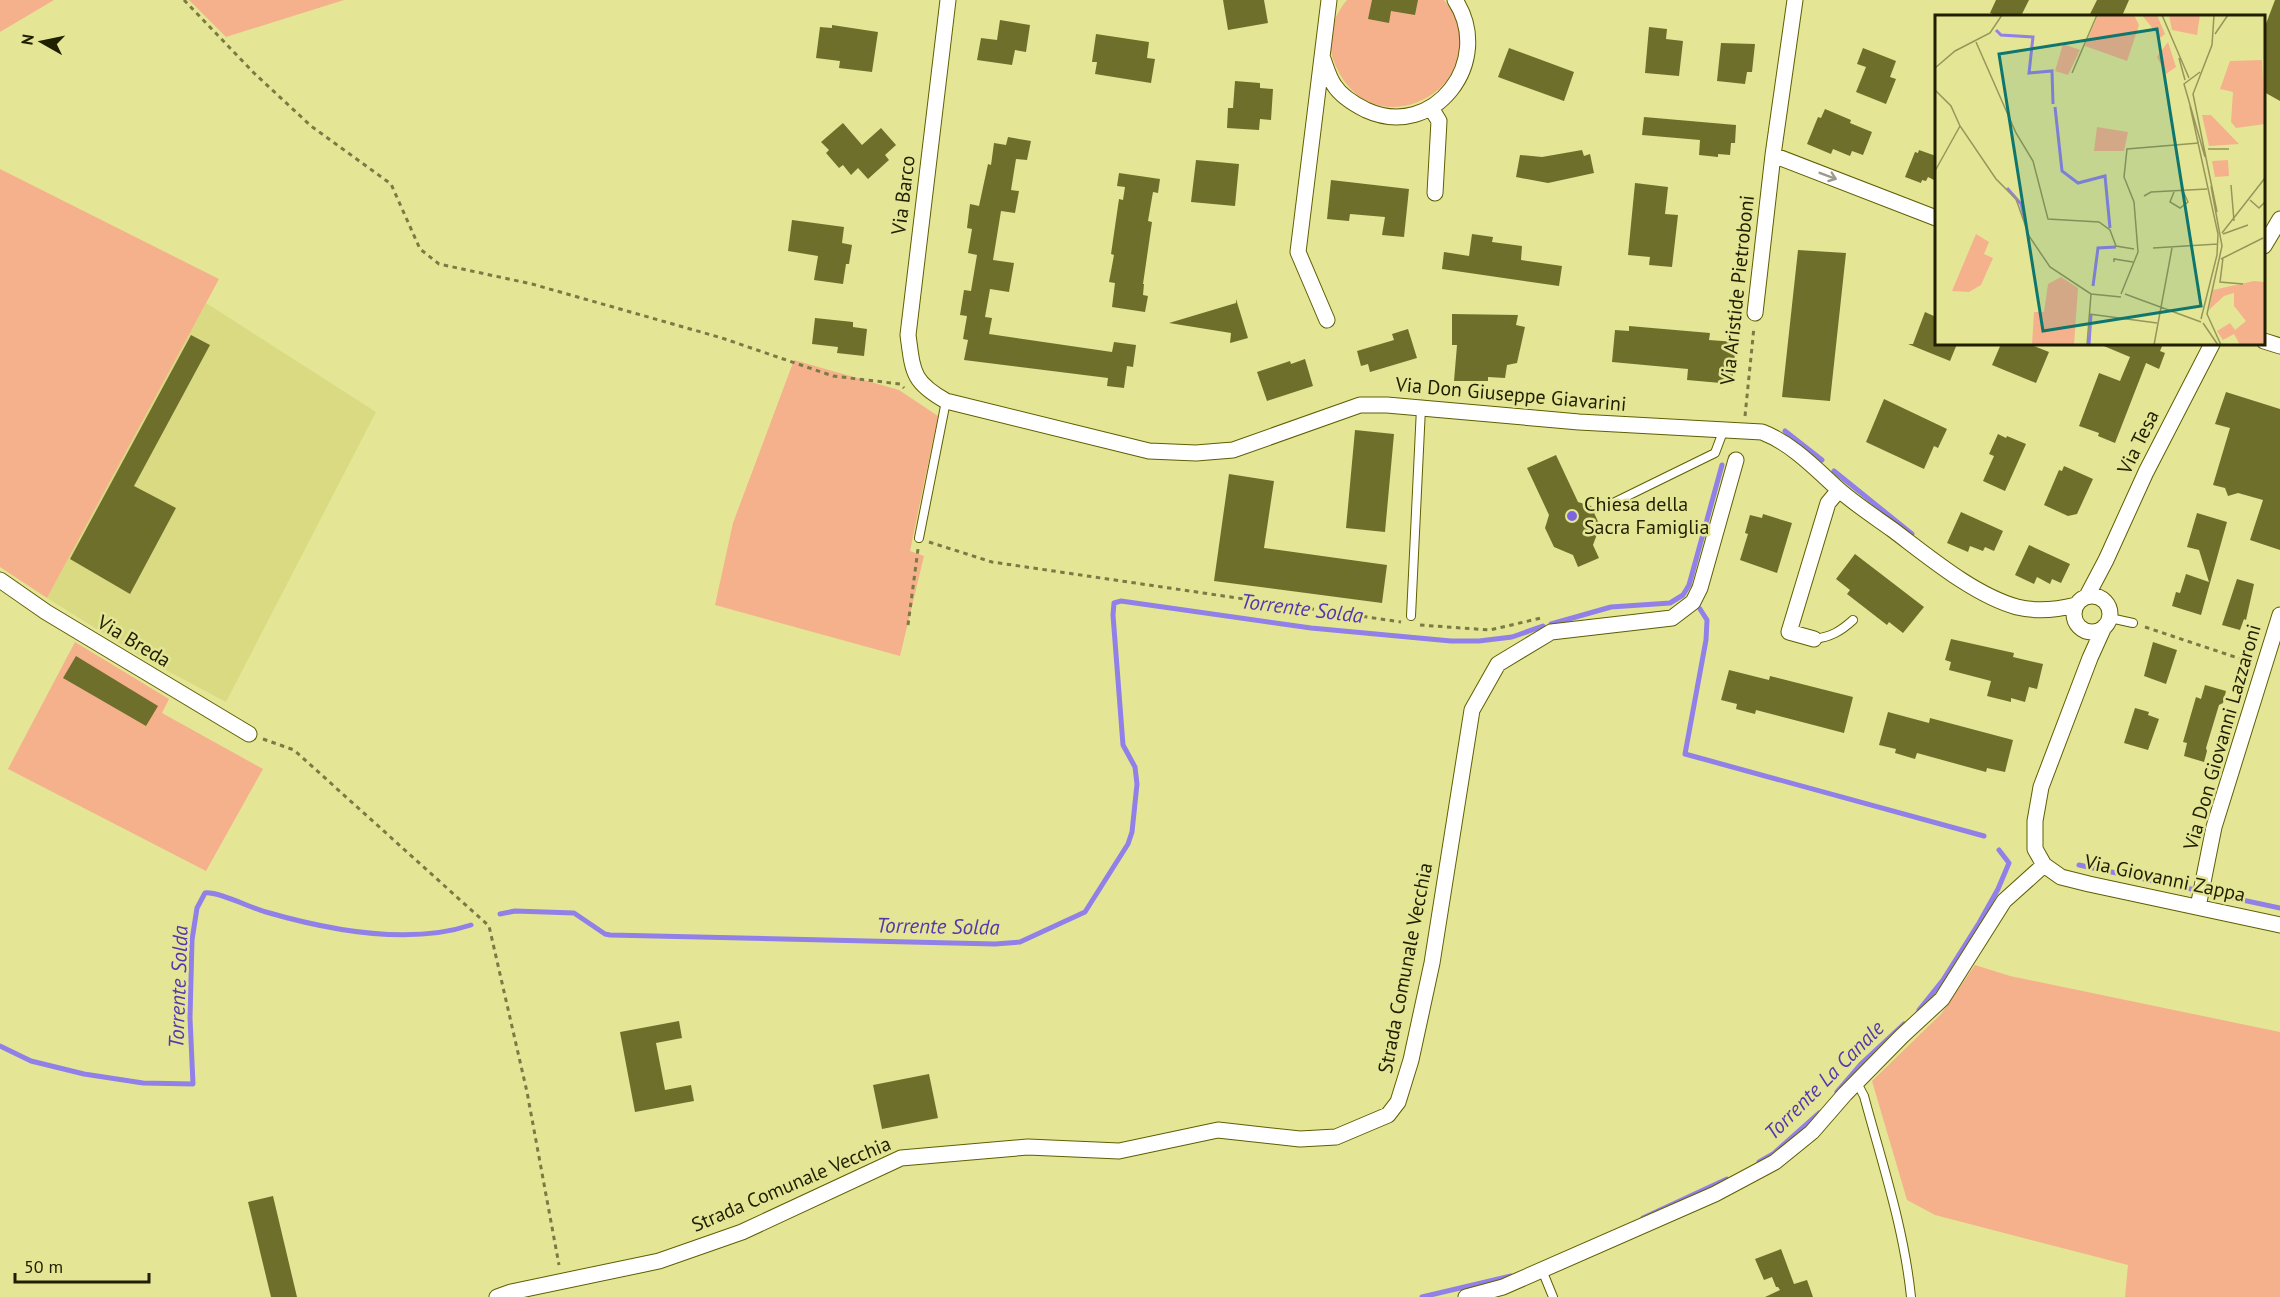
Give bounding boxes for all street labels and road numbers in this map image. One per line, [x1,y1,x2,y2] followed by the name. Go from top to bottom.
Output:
[885,154,921,237] street label: Via Barco
[1714,194,1760,387] street label: Via Aristide Pietroboni
[1393,371,1628,417] street label: Via Don Giuseppe Giavarini
[2111,406,2165,479] street label: Via Tesa
[92,608,176,673] street label: Via Breda
[2177,621,2267,854] street label: Via Don Giovanni Lazzaroni
[2081,848,2248,908] street label: Via Giovanni Zappa
[1372,860,1438,1076] street label: Strada Comunale Vecchia
[687,1130,895,1238] street label: Strada Comunale Vecchia

